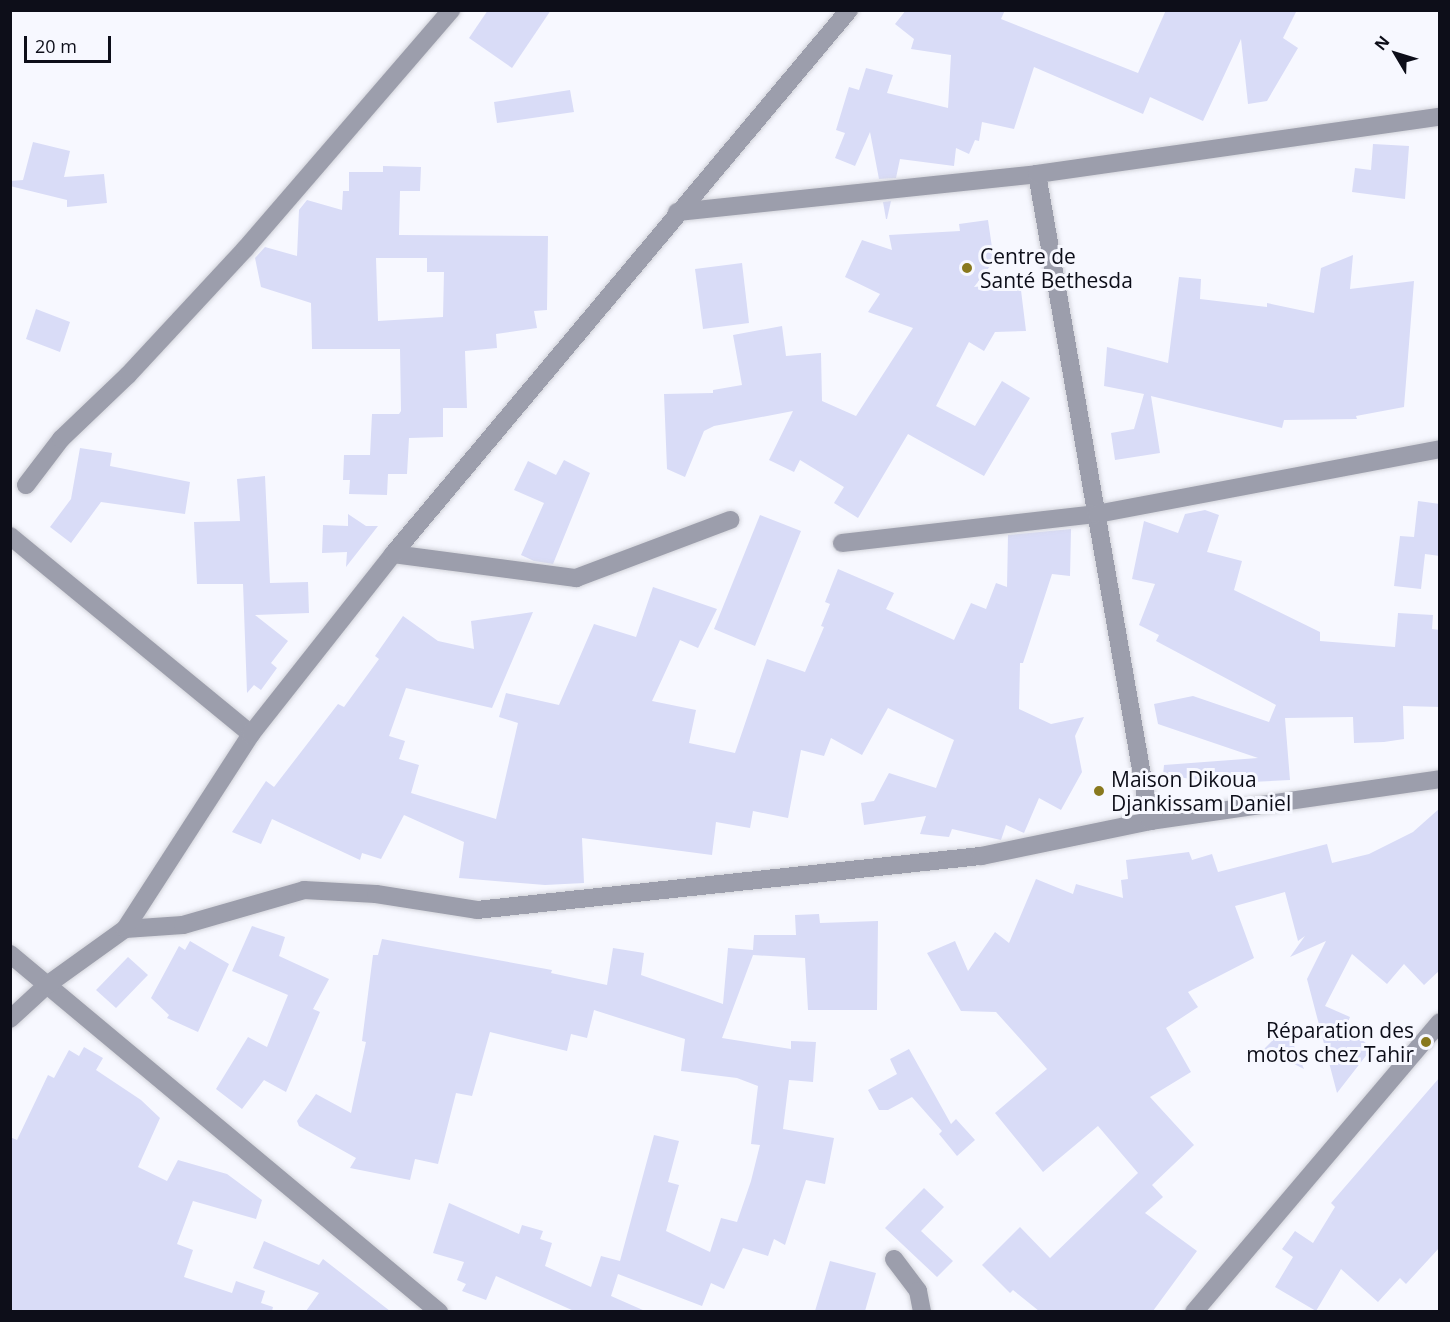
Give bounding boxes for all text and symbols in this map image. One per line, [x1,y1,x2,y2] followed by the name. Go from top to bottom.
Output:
[27,24,114,62] scale bar
[1366,24,1426,84] north arrow
[1369,31,1394,55] text: N
[35,34,77,58] text: 20 m
[980,243,1133,293] place label: Centre de Santé Bethesda
[958,259,976,277] marker: Centre de Santé Bethesda
[1111,766,1291,816] place label: Maison Dikoua Djankissam Daniel
[1092,784,1106,798] marker: Maison Dikoua Djankissam Daniel
[1246,1017,1414,1067] place label: Réparation des motos chez Tahir
[1419,1035,1433,1049] marker: Réparation des motos chez Tahir

